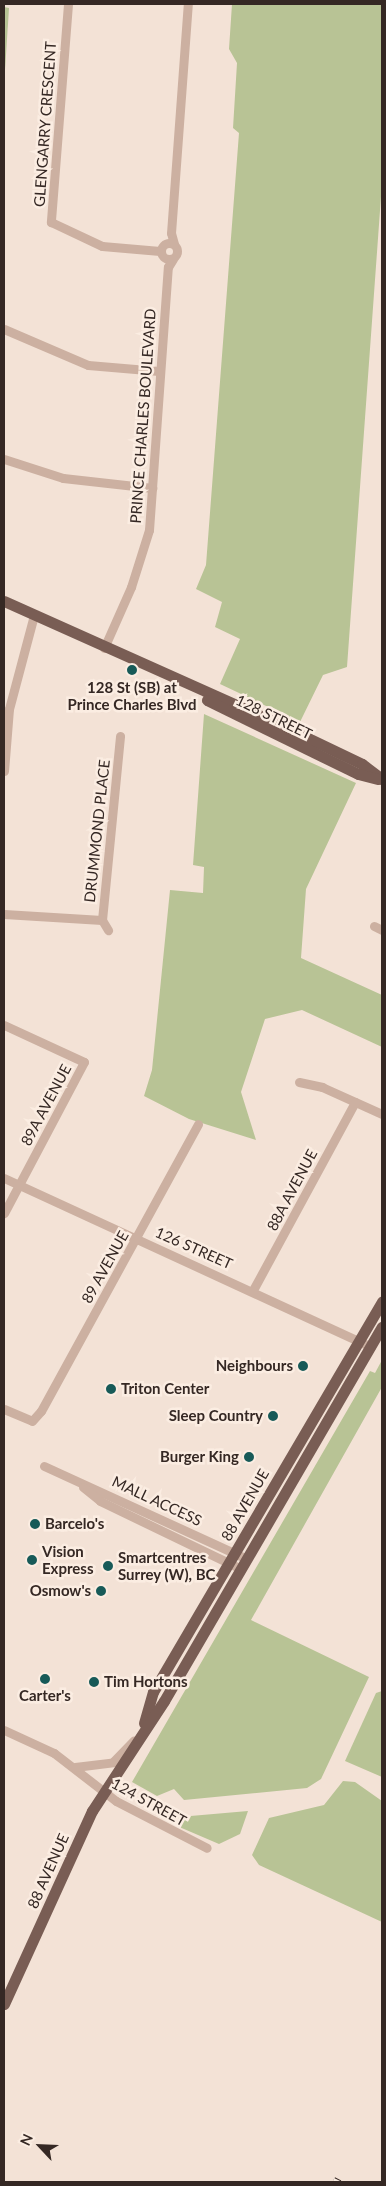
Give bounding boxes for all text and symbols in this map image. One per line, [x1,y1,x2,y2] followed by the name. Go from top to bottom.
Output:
[30,40,60,208] street label: GLENGARRY CRESCENT
[127,308,159,524] street label: PRINCE CHARLES BOULEVARD
[126,664,138,676] marker: 128 St (SB) at Prince Charles Blvd
[67,678,197,713] place label: 128 St (SB) at Prince Charles Blvd
[233,691,315,743] street label: 128 STREET
[81,759,113,903] street label: DRUMMOND PLACE
[17,1061,75,1149] street label: 89A AVENUE
[263,1146,321,1234] street label: 88A AVENUE
[153,1223,235,1273] street label: 126 STREET
[78,1227,132,1307] street label: 89 AVENUE
[216,1357,293,1375] place label: Neighbours
[297,1360,309,1372] marker: Neighbours
[121,1380,209,1398] place label: Triton Center
[105,1383,117,1395] marker: Triton Center
[169,1407,263,1425] place label: Sleep Country
[267,1410,279,1422] marker: Sleep Country
[160,1448,239,1466] place label: Burger King
[243,1451,255,1463] marker: Burger King
[217,1466,273,1544] street label: 88 AVENUE
[109,1472,205,1530] street label: MALL ACCESS
[45,1515,104,1533] place label: Barcelo's
[29,1518,41,1530] marker: Barcelo's
[42,1542,94,1577] place label: Vision Express
[118,1548,216,1583] place label: Smartcentres Surrey (W), BC
[26,1554,38,1566] marker: Vision Express
[102,1560,114,1572] marker: Smartcentres Surrey (W), BC
[30,1582,91,1600] place label: Osmow's
[95,1585,107,1597] marker: Osmow's
[39,1673,51,1685] marker: Carter's
[104,1673,188,1691] place label: Tim Hortons
[88,1676,100,1688] marker: Tim Hortons
[19,1687,71,1705] place label: Carter's
[109,1774,189,1830] street label: 124 STREET
[23,1831,73,1911] street label: 88 AVENUE
[15,2121,65,2171] north arrow
[16,2131,36,2148] text: N

